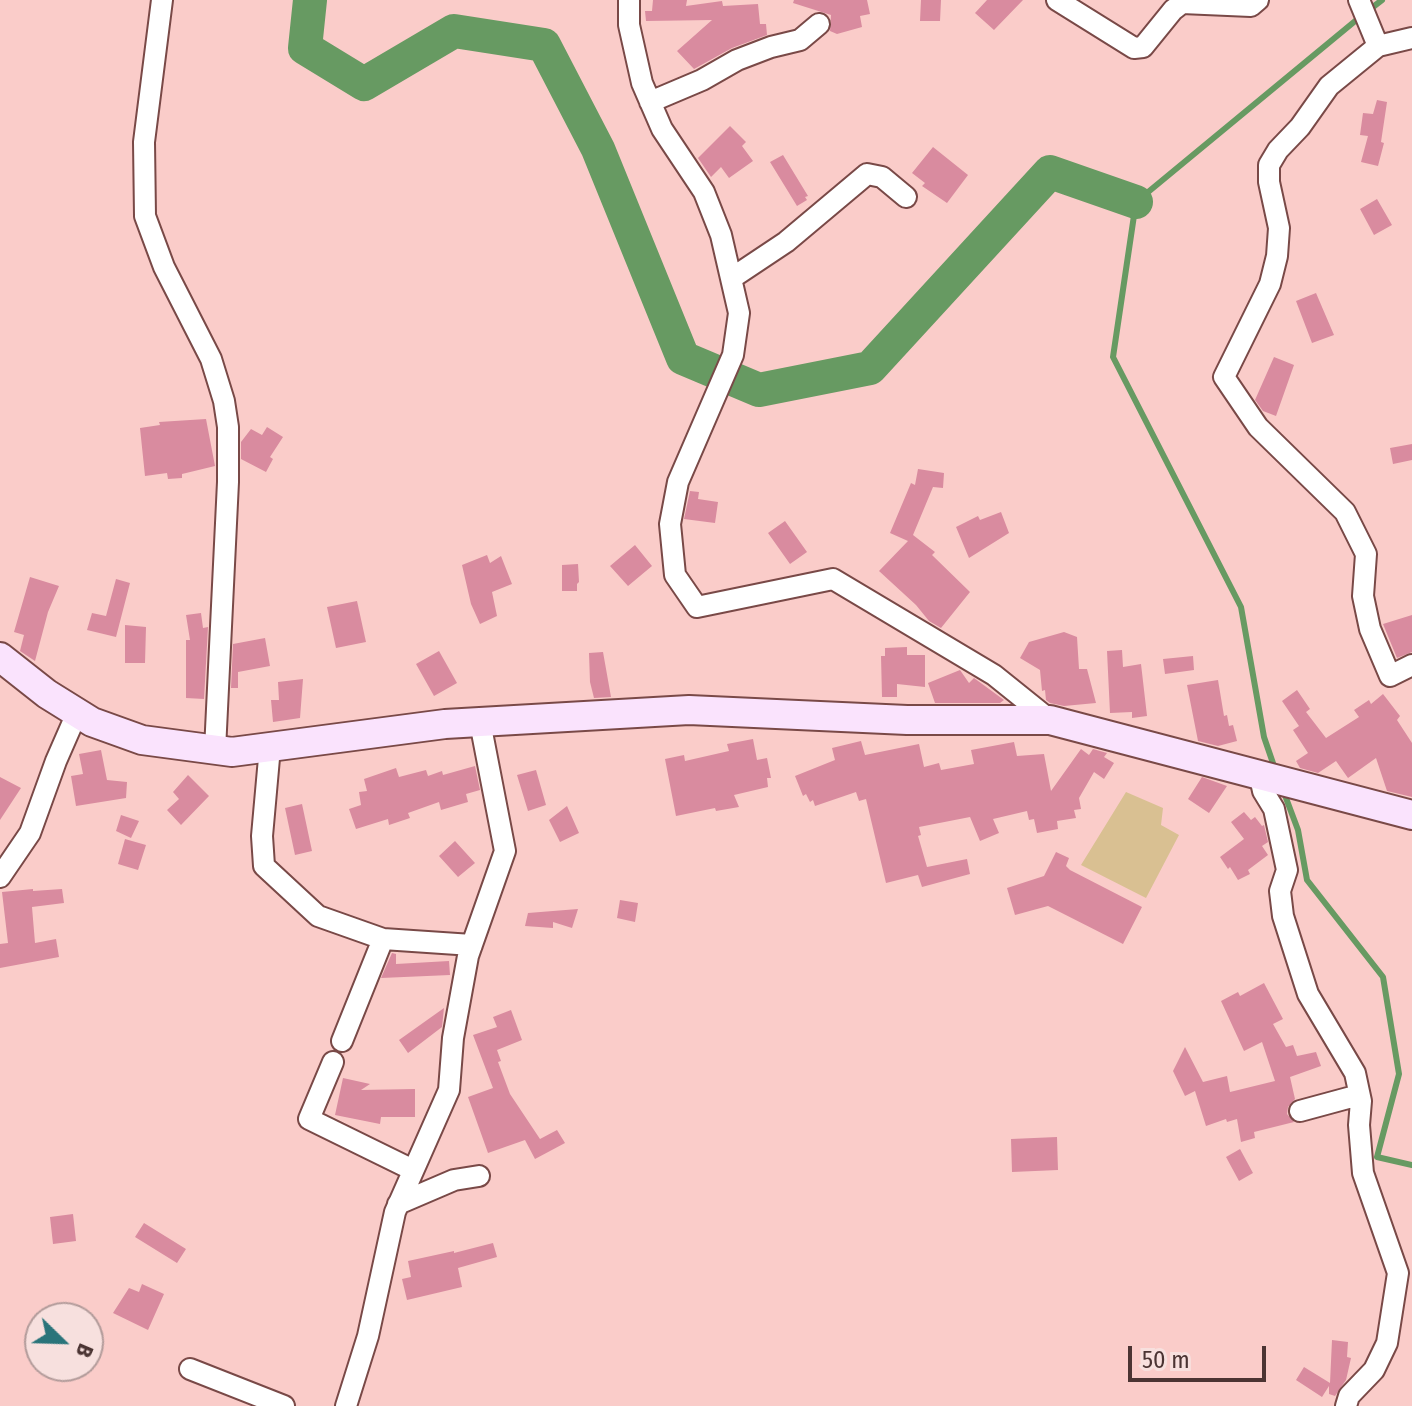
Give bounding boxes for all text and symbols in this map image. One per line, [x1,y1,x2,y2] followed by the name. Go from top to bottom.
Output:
[24,1302,104,1382] north arrow
[1132,1330,1270,1380] scale bar
[70,1340,100,1362] text: B
[1142,1346,1190,1374] text: 50 m

